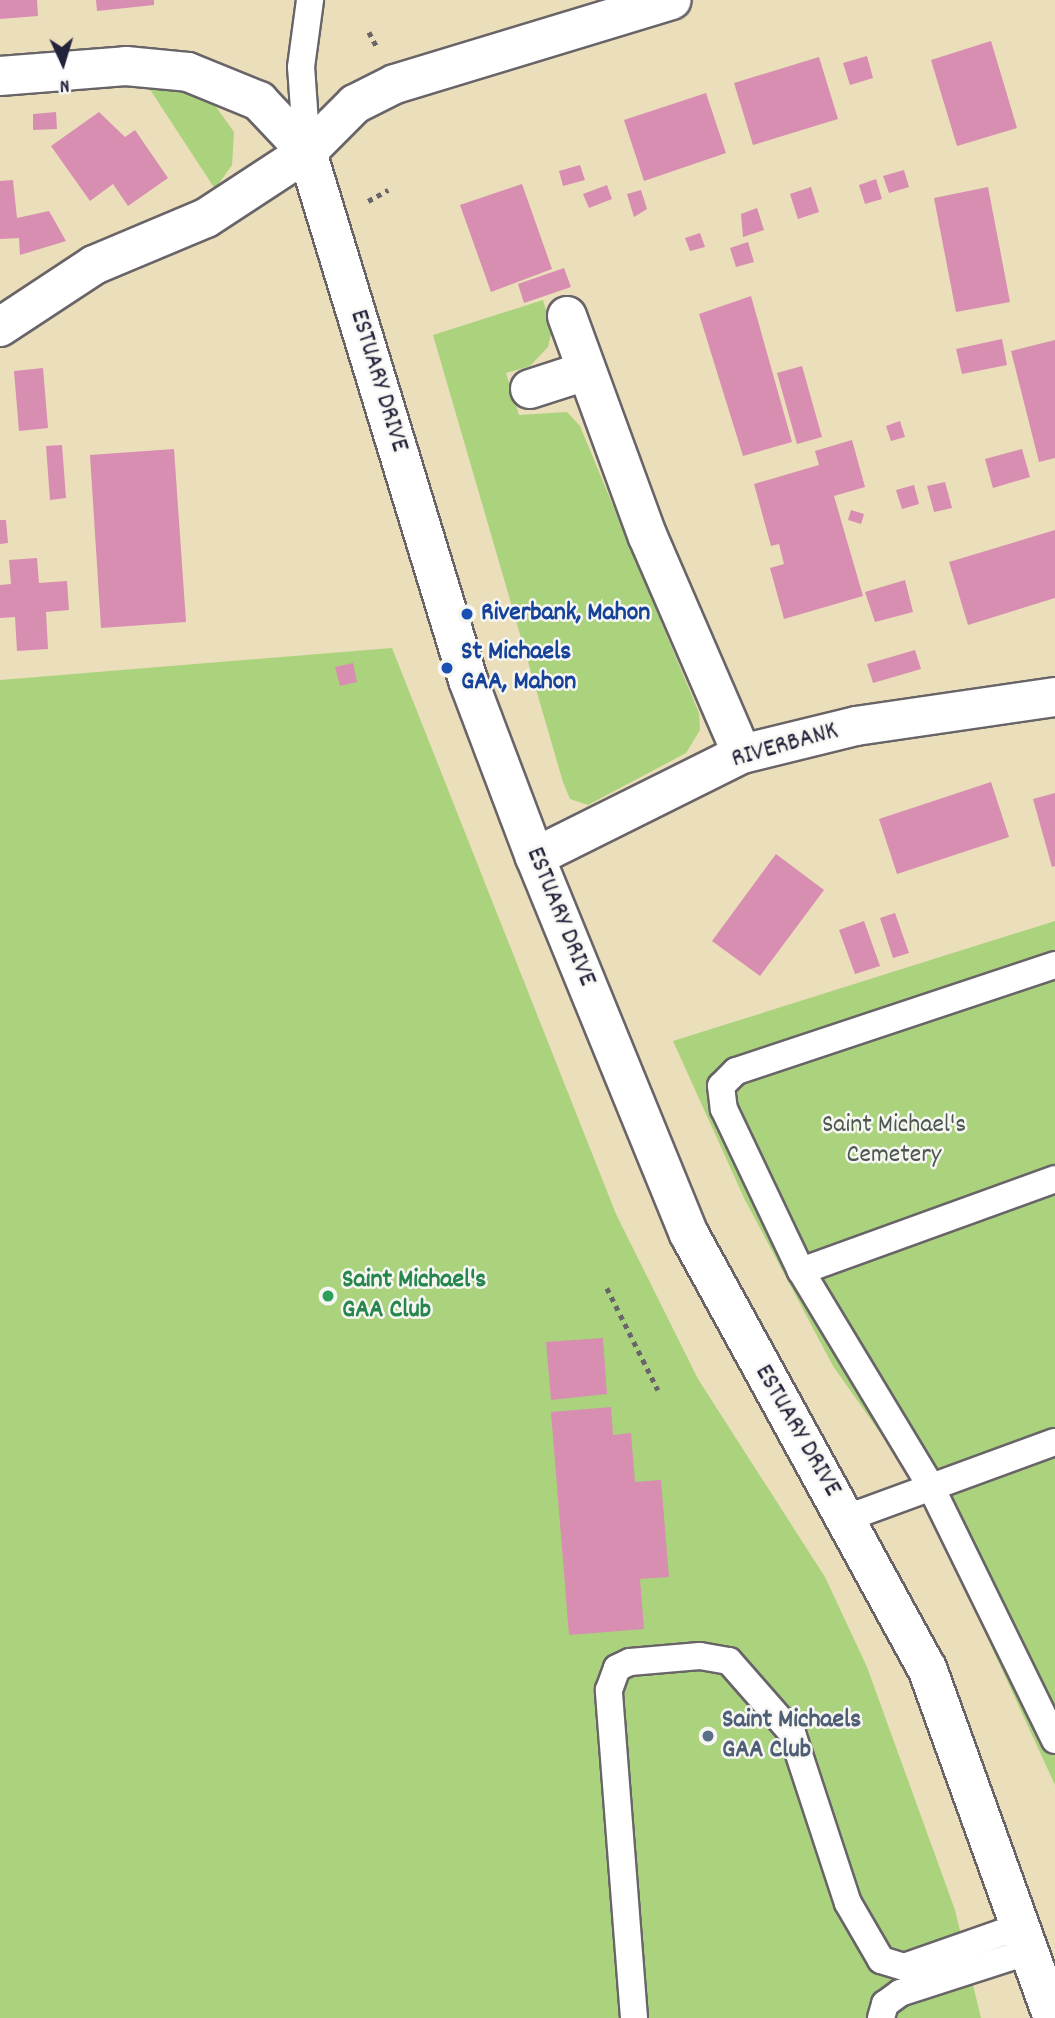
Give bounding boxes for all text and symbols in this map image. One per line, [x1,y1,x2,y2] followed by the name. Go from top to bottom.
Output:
[28,28,98,98] north arrow
[59,71,70,98] text: N
[342,306,414,456] street label: ESTUARY DRIVE
[481,598,650,630] place label: Riverbank, Mahon
[459,606,475,622] marker: Riverbank, Mahon
[461,637,576,698] place label: St Michaels GAA, Mahon
[439,660,455,676] marker: St Michaels GAA, Mahon
[728,716,842,776] street label: RIVERBANK
[518,843,602,991] street label: ESTUARY DRIVE
[822,1110,966,1172] park label: Saint Michael's Cemetery
[342,1265,486,1326] place label: Saint Michael's GAA Club
[320,1288,336,1304] marker: Saint Michael's GAA Club
[747,1360,847,1502] street label: ESTUARY DRIVE
[722,1705,861,1766] place label: Saint Michaels GAA Club
[700,1728,716,1744] marker: Saint Michaels GAA Club

